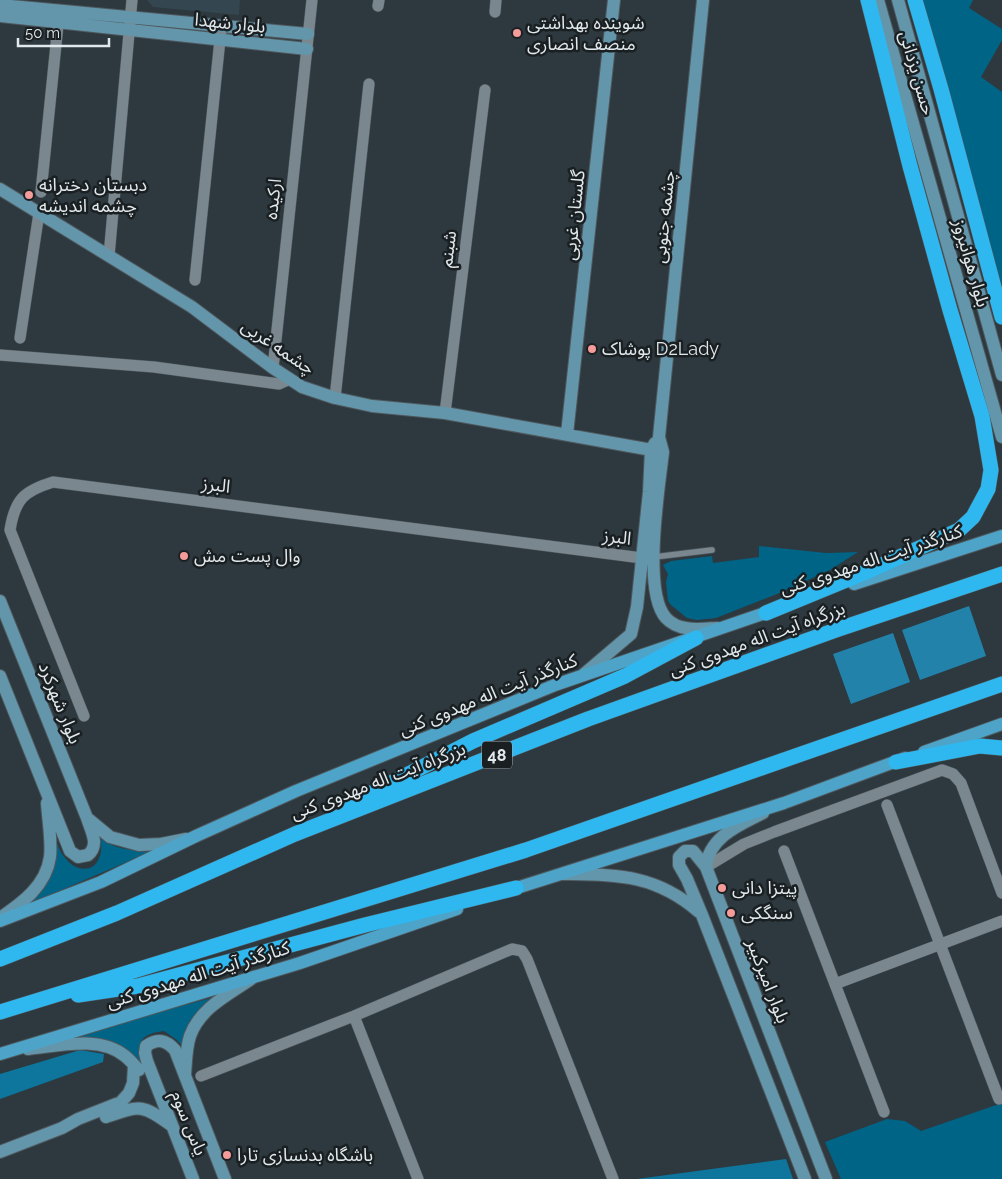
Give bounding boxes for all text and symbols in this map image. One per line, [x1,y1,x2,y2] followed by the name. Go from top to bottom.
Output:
[193,8,267,38] street label: بلوار شهدا
[527,12,645,55] place label: شوینده بهداشتی منصف انصاری
[18,15,109,47] scale bar
[25,24,60,42] text: 50 m
[511,27,523,39] marker: شوینده بهداشتی منصف انصاری
[894,28,940,118] street label: حسن یزدانی
[558,168,590,261] street label: گلستان غربی
[648,170,680,264] street label: چشمه جنوبی
[39,174,147,217] place label: دبستان دخترانه چشمه اندیشه
[260,177,286,221] street label: ارکیده
[23,189,35,201] marker: دبستان دخترانه چشمه اندیشه
[948,215,994,310] street label: بلوار هوانیروز
[435,230,463,269] street label: شبنم
[237,315,319,379] street label: چشمه غربی
[602,338,719,360] place label: پوشاک D2Lady
[586,343,598,355] marker: پوشاک D2Lady
[199,472,232,498] street label: البرز
[777,520,965,600] street label: کنارگذر آیت اله مهدوی کنی
[600,524,633,550] street label: البرز
[194,545,301,567] place label: وال پست مش
[178,550,190,562] marker: وال پست مش
[666,597,848,681] street label: بزرگراه آیت اله مهدوی کنی
[396,649,581,741] street label: کنارگذر آیت اله مهدوی کنی
[34,659,86,747] street label: بلوار شهرکرد
[287,737,469,825] street label: بزرگراه آیت اله مهدوی کنی
[482,742,512,768] road number: 48
[732,877,797,899] place label: پیتزا دانی
[716,882,728,894] marker: پیتزا دانی
[741,902,793,924] place label: سنگکی
[725,907,737,919] marker: سنگکی
[742,935,794,1026] street label: بلوار امیرکبیر
[104,936,293,1013] street label: کنارگذر آیت اله مهدوی کنی
[163,1087,212,1160] street label: یاس سوم
[237,1144,373,1166] place label: باشگاه بدنسازی تارا
[221,1149,233,1161] marker: باشگاه بدنسازی تارا

